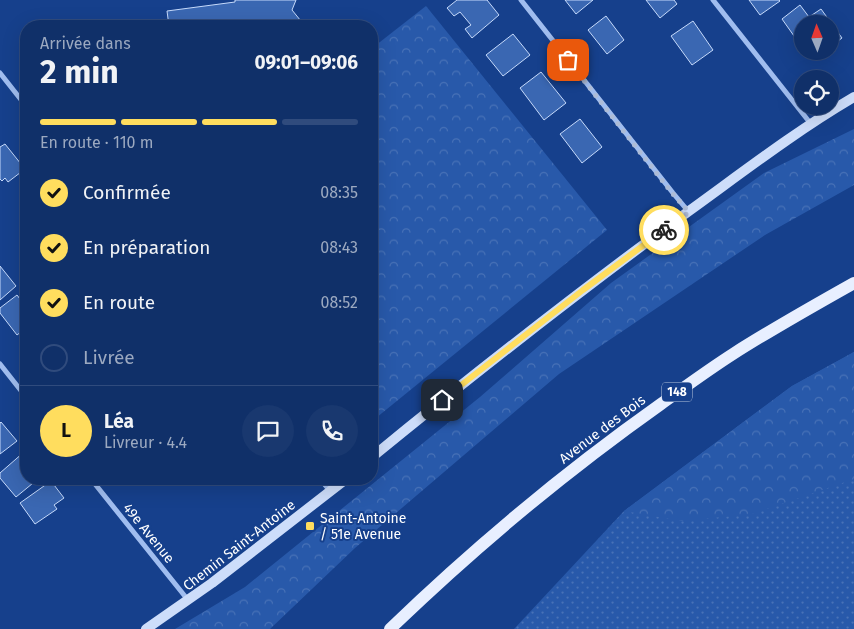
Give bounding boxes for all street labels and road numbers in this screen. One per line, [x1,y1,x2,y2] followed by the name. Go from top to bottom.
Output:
[662,382,692,402] road number: 148
[556,391,649,467] street label: Avenue des Bois
[180,496,299,595] street label: Chemin Saint-Antoine
[119,500,178,567] street label: 49e Avenue

